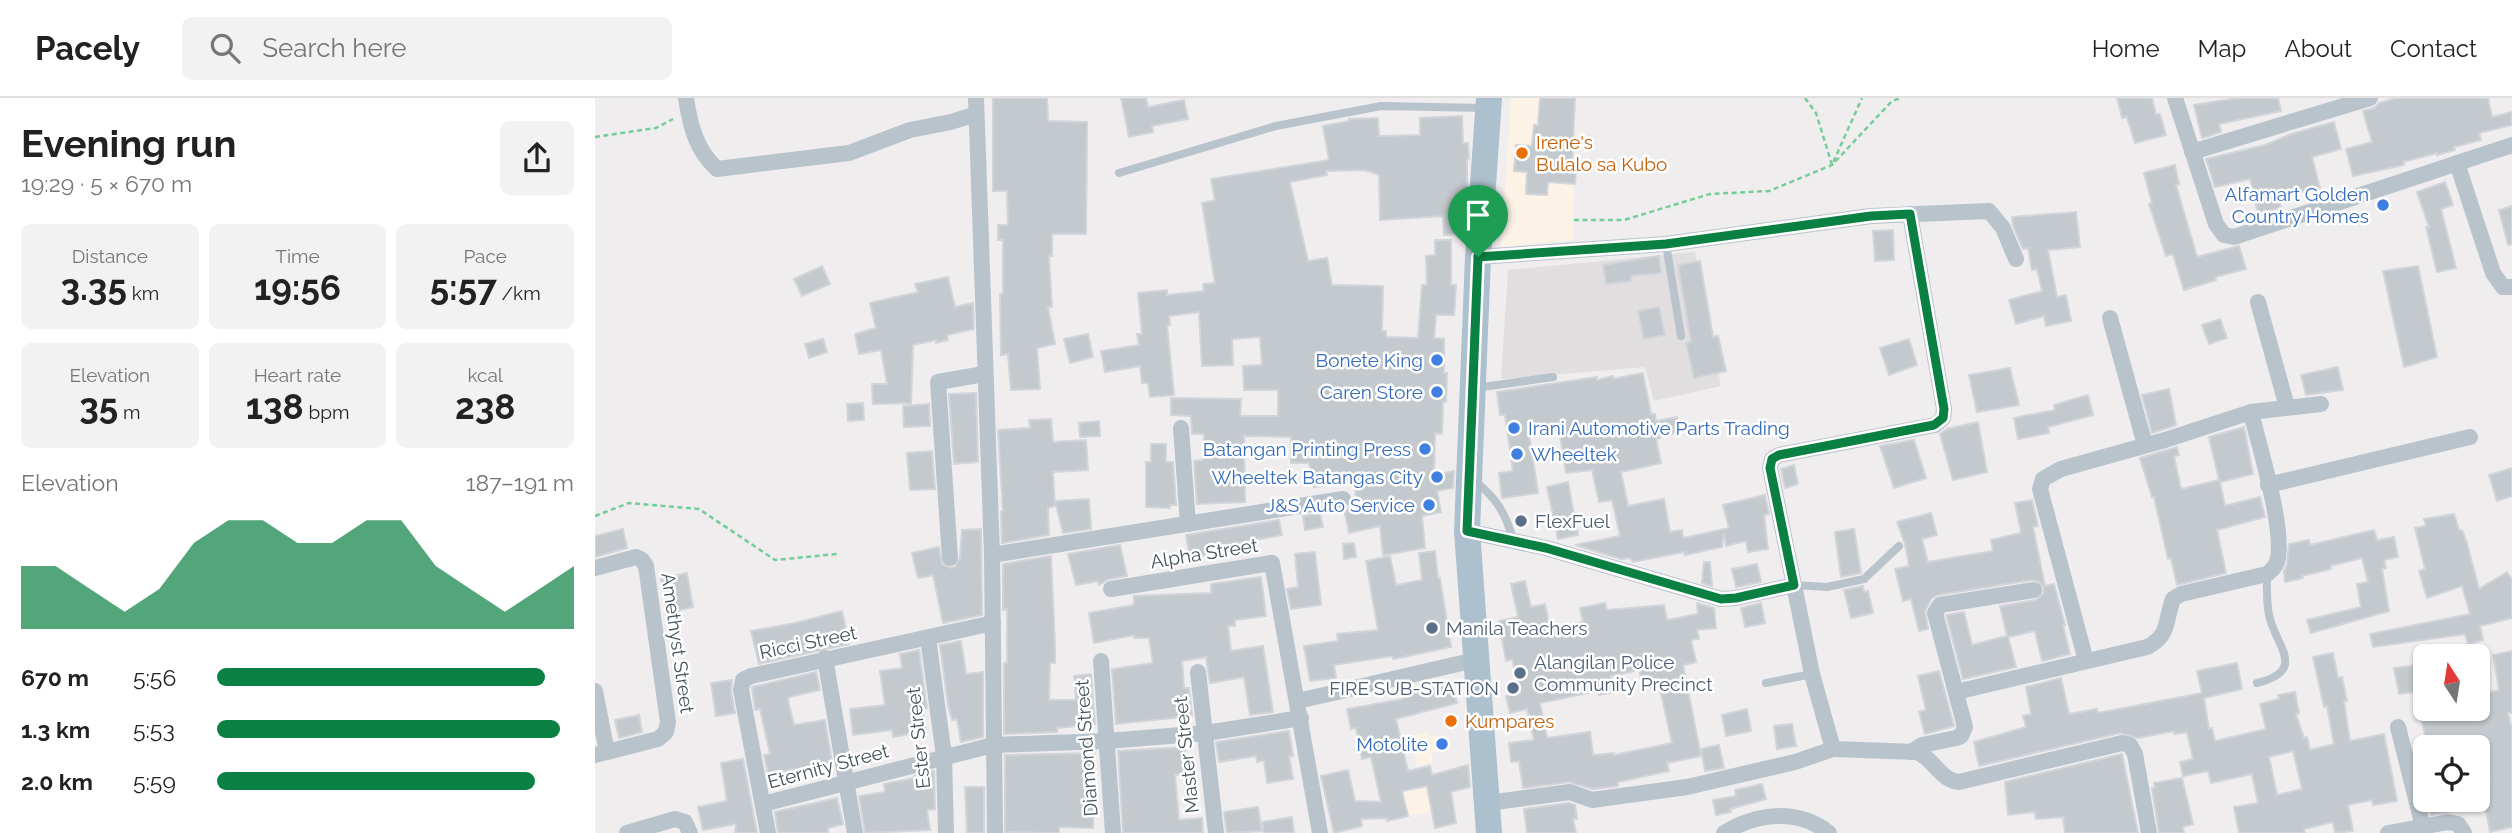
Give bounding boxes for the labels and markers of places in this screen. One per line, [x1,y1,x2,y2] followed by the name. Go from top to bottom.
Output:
[1536,131,1667,175] place label: Irene's Bulalo sa Kubo
[1514,145,1530,161] marker: Irene's Bulalo sa Kubo
[2225,183,2369,227] place label: Alfamart Golden Country Homes
[1448,185,1508,257] pin
[2375,197,2391,213] marker: Alfamart Golden Country Homes
[1316,349,1423,371] place label: Bonete King
[1429,352,1445,368] marker: Bonete King
[1320,381,1423,403] place label: Caren Store
[1429,384,1445,400] marker: Caren Store
[1528,417,1790,439] place label: Irani Automotive Parts Trading
[1506,420,1522,436] marker: Irani Automotive Parts Trading
[1203,438,1411,460] place label: Batangan Printing Press
[1417,441,1433,457] marker: Batangan Printing Press
[1531,443,1617,465] place label: Wheeltek
[1509,446,1525,462] marker: Wheeltek
[1212,466,1423,488] place label: Wheeltek Batangas City
[1429,469,1445,485] marker: Wheeltek Batangas City
[1266,494,1415,516] place label: J&S Auto Service
[1421,497,1437,513] marker: J&S Auto Service
[1535,510,1611,532] place label: FlexFuel
[1513,513,1529,529] marker: FlexFuel
[1446,617,1587,639] place label: Manila Teachers
[1424,620,1440,636] marker: Manila Teachers
[1534,651,1713,695] place label: Alangilan Police Community Precinct
[1512,665,1528,681] marker: Alangilan Police Community Precinct
[1329,677,1499,699] place label: FIRE SUB-STATION
[1505,680,1521,696] marker: FIRE SUB-STATION
[1465,710,1554,732] place label: Kumpares
[1443,713,1459,729] marker: Kumpares
[1356,733,1428,755] place label: Motolite
[1434,736,1450,752] marker: Motolite

